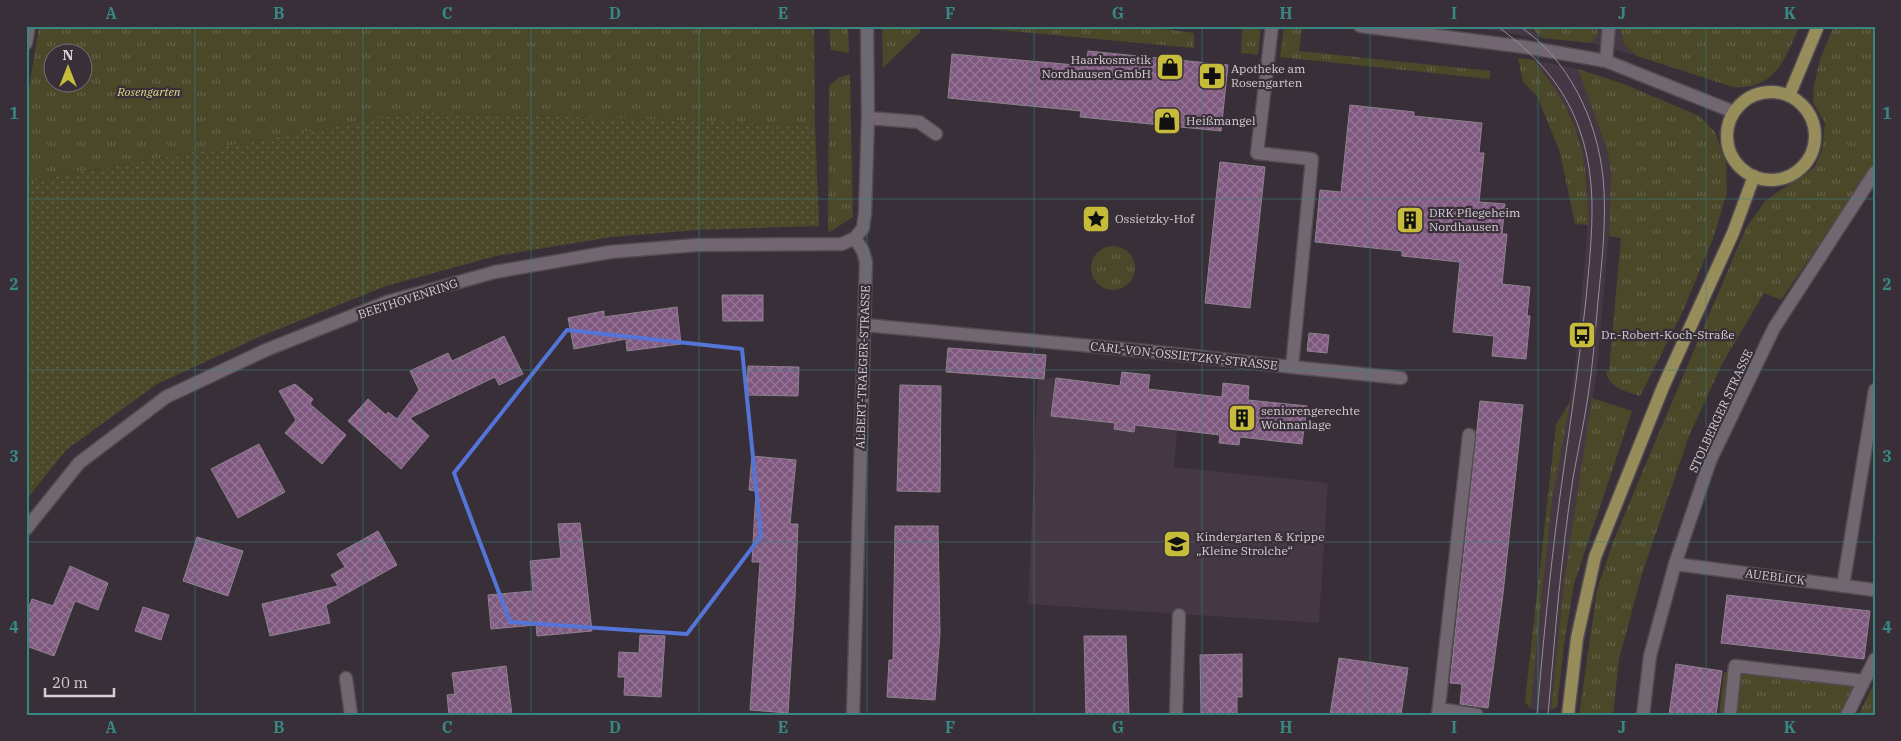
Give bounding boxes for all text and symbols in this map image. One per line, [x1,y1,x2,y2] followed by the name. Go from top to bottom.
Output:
[105,3,117,23] text: A
[273,3,285,23] text: B
[442,3,452,23] text: C
[609,3,621,23] text: D
[778,3,788,23] text: E
[945,3,955,23] text: F
[1112,3,1124,23] text: G
[1280,3,1293,23] text: H
[1451,3,1457,23] text: I
[1618,3,1626,23] text: J
[1784,3,1797,23] text: K
[42,42,92,92] north arrow
[62,46,74,64] text: N
[1041,52,1151,81] place label: Haarkosmetik Nordhausen GmbH
[1155,52,1185,82] shop icon: Haarkosmetik Nordhausen GmbH
[1197,61,1227,91] pharmacy icon: Apotheke am Rosengarten
[1231,61,1306,90] place label: Apotheke am Rosengarten
[116,84,181,99] park label: Rosengarten
[9,103,19,123] text: 1
[1882,103,1892,123] text: 1
[1152,106,1182,136] shop icon: Heißmangel
[1186,113,1256,128] place label: Heißmangel
[1081,204,1111,234] place icon: Ossietzky-Hof
[1395,205,1425,235] building icon: DRK Pflegeheim Nordhausen
[1429,205,1521,234] place label: DRK Pflegeheim Nordhausen
[1115,211,1195,226] place label: Ossietzky-Hof
[9,274,19,294] text: 2
[1882,274,1892,294] text: 2
[356,275,460,322] street label: BEETHOVENRING
[852,285,873,449] street label: ALBERT-TRAEGER-STRASSE
[1567,320,1597,350] bus stop icon: Dr.-Robert-Koch-Straße
[1601,327,1735,342] place label: Dr.-Robert-Koch-Straße
[1090,338,1279,373] street label: CARL-VON-OSSIETZKY-STRASSE
[1685,347,1756,475] street label: STOLBERGER STRASSE
[1227,403,1257,433] building icon: seniorengerechte Wohnanlage
[1261,403,1360,432] place label: seniorengerechte Wohnanlage
[9,446,19,466] text: 3
[1882,446,1892,466] text: 3
[1162,529,1192,559] school or university icon: Kindergarten & Krippe „Kleine Strolche“
[1196,529,1325,558] place label: Kindergarten & Krippe „Kleine Strolche“
[1744,565,1806,588] street label: AUEBLICK
[9,617,19,637] text: 4
[1882,617,1892,637] text: 4
[45,666,114,698] scale bar
[52,673,88,692] text: 20 m
[105,717,117,737] text: A
[273,717,285,737] text: B
[442,717,452,737] text: C
[609,717,621,737] text: D
[778,717,788,737] text: E
[945,717,955,737] text: F
[1112,717,1124,737] text: G
[1280,717,1293,737] text: H
[1451,717,1457,737] text: I
[1618,717,1626,737] text: J
[1784,717,1797,737] text: K

